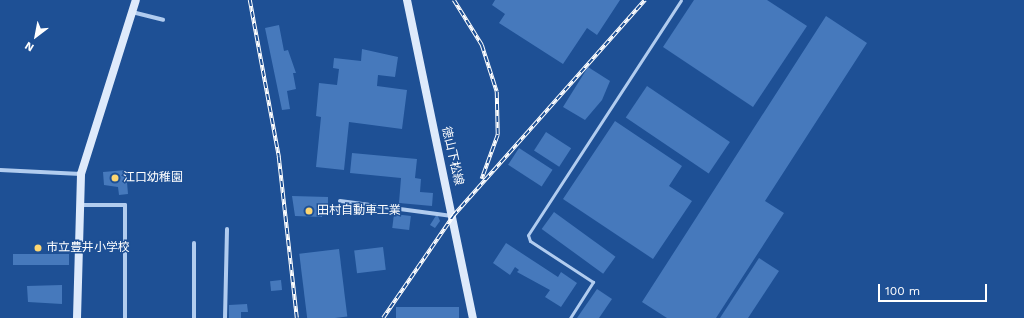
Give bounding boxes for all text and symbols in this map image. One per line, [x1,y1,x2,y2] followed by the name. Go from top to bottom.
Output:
[16,16,56,56] north arrow
[22,39,36,54] text: N
[438,125,466,187] street label: 徳山下松線
[123,171,183,185] place label: 江口幼稚園
[110,173,120,183] marker: 江口幼稚園
[317,204,401,218] place label: 田村自動車工業
[304,206,314,216] marker: 田村自動車工業
[46,241,130,255] place label: 市立豊井小学校
[33,243,43,253] marker: 市立豊井小学校
[880,276,989,302] scale bar
[885,284,920,298] text: 100 m

